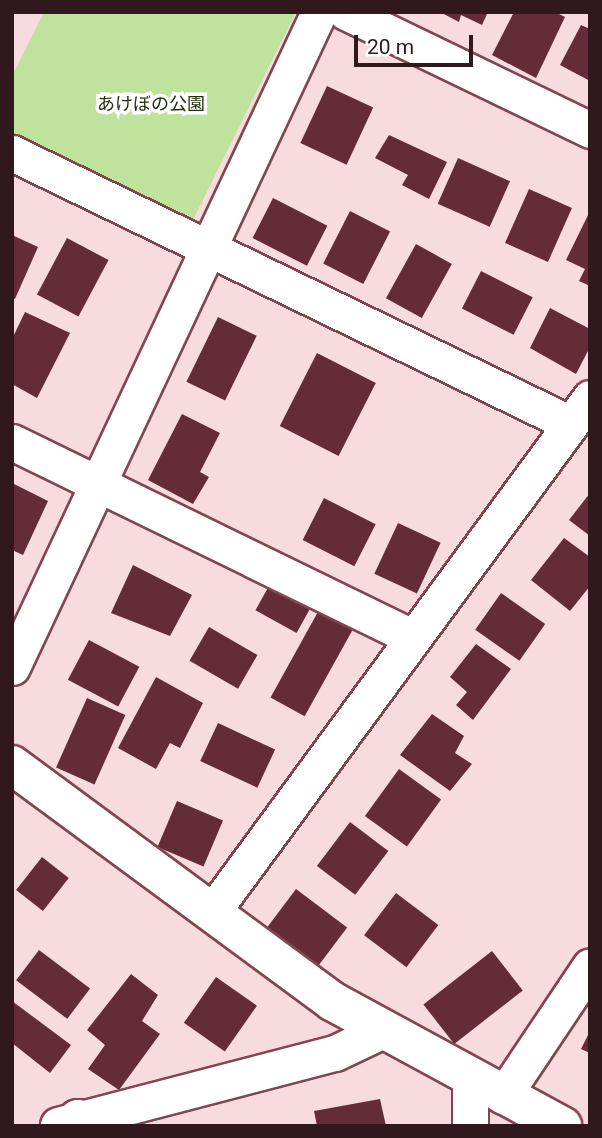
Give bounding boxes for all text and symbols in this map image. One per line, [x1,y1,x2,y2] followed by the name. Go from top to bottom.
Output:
[357,21,476,65] scale bar
[367,35,414,59] text: 20 m
[97,93,205,115] park label: あけぼの公園

